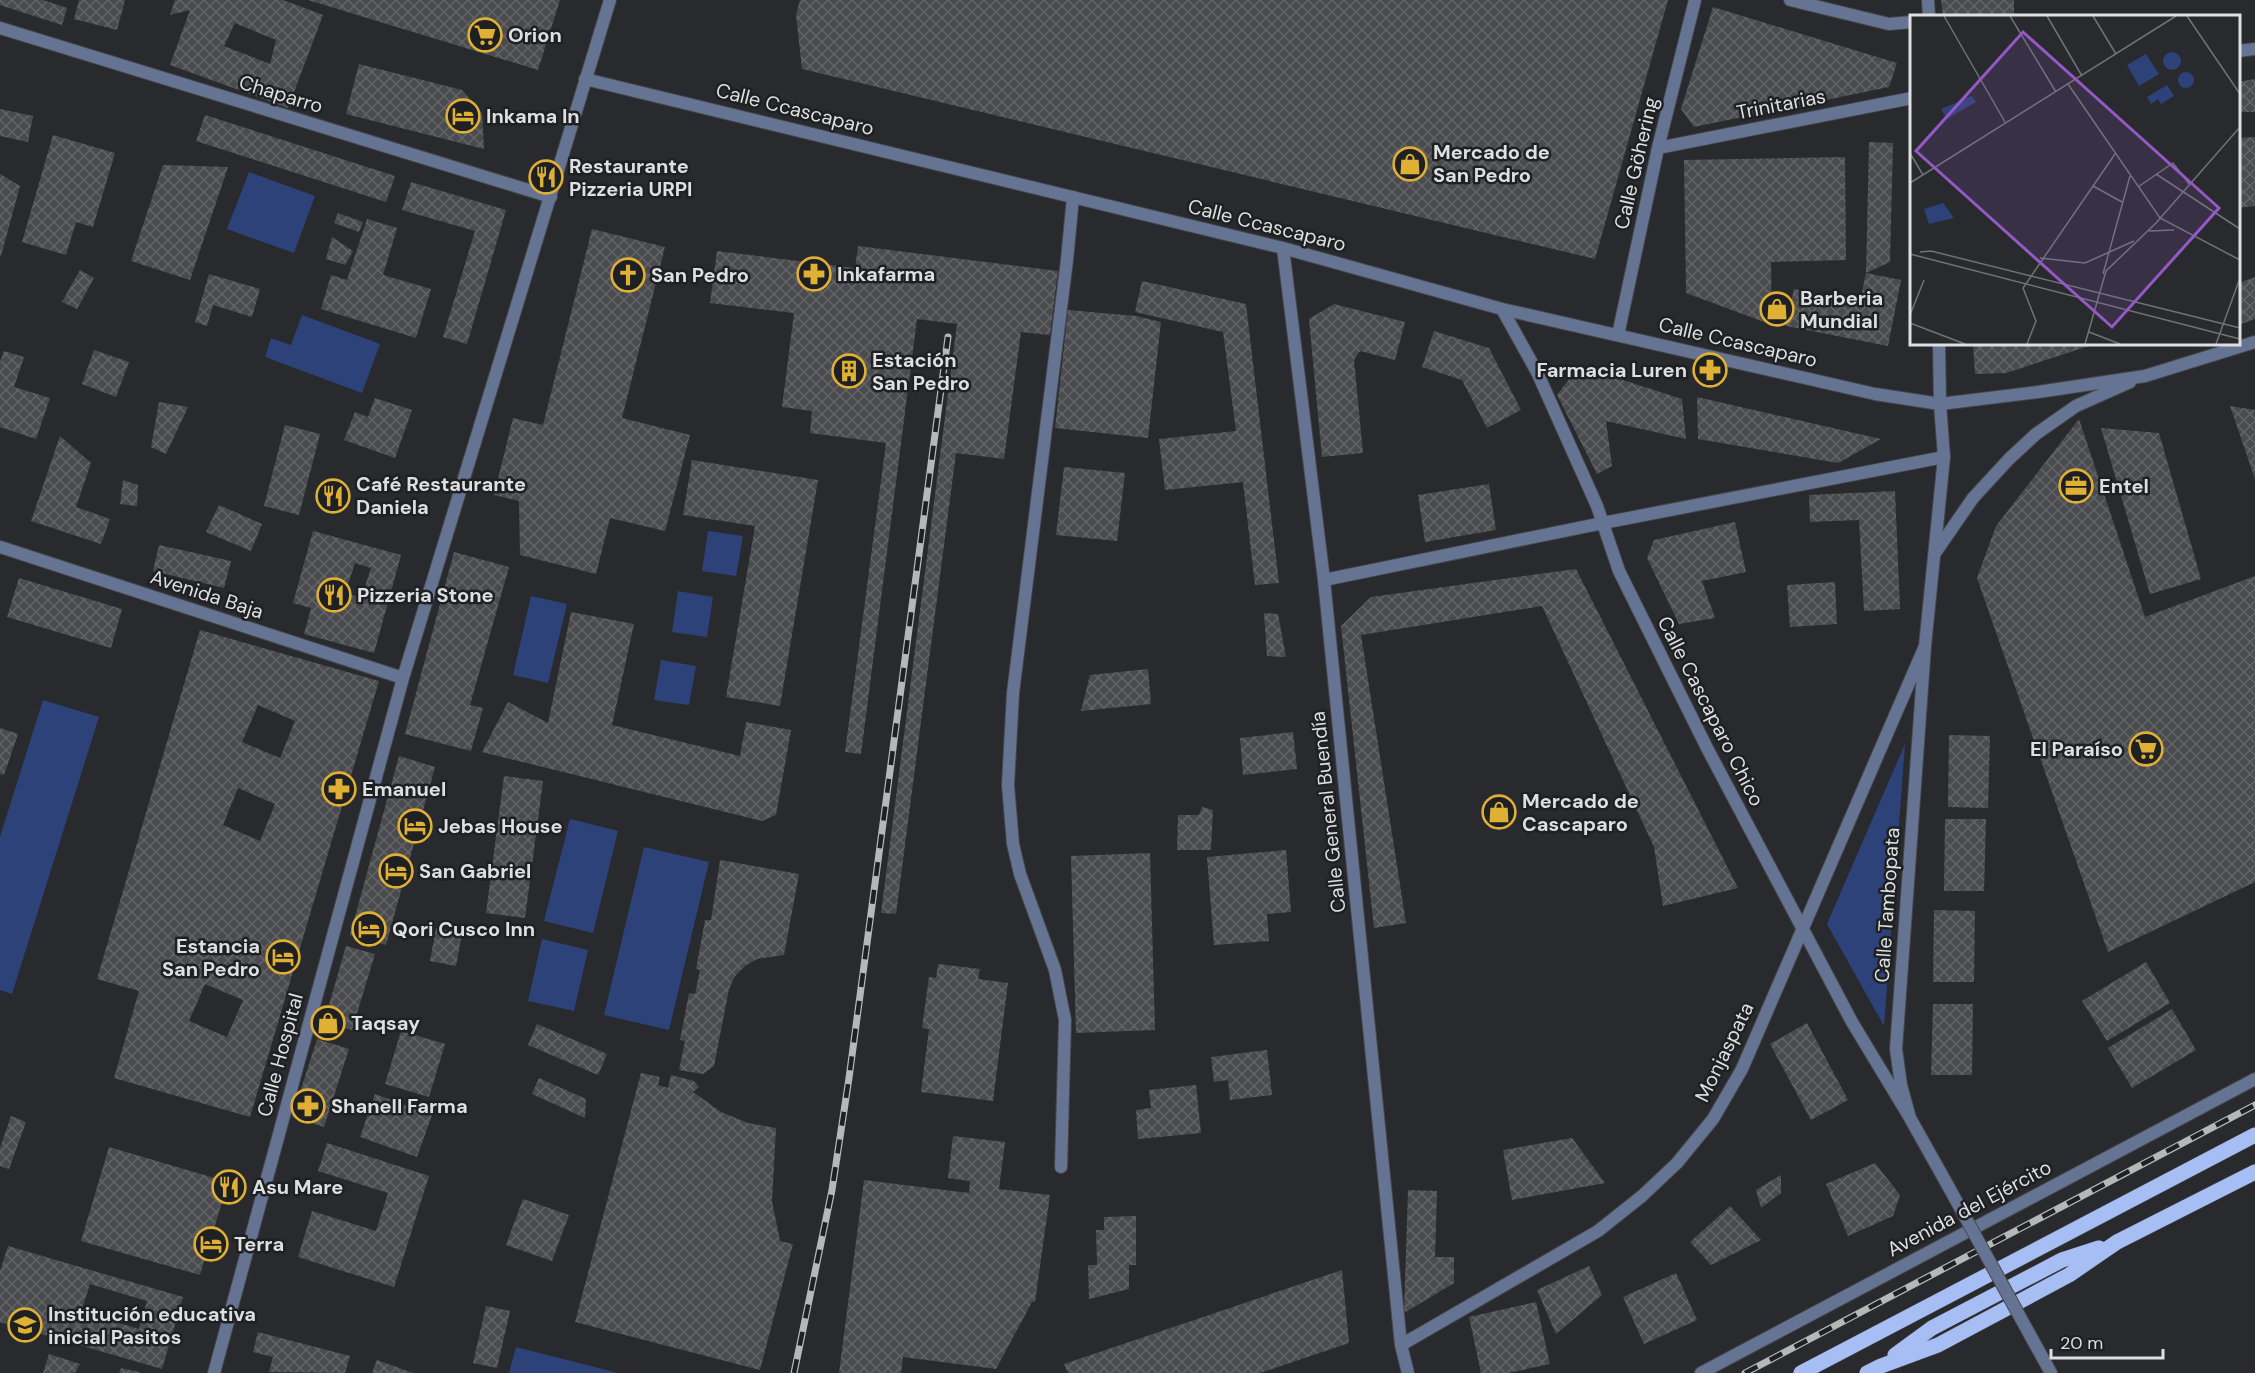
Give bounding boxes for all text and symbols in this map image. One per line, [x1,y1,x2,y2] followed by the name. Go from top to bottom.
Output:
[1910,15,2240,345] inset map
[467,17,503,53] supermarket icon: Orion
[508,22,562,48] place label: Orion
[236,69,326,119] street label: Chaparro
[713,77,877,141] street label: Calle Ccascaparo
[1734,83,1828,125] street label: Trinitarias
[1608,94,1664,232] street label: Calle Göhering
[445,98,481,134] hotel icon: Inkama In
[486,103,580,129] place label: Inkama In
[1433,139,1550,188] place label: Mercado de San Pedro
[1392,146,1428,182] shop icon: Mercado de San Pedro
[569,153,693,202] place label: Restaurante Pizzeria URPI
[528,159,564,195] restaurant icon: Restaurante Pizzeria URPI
[1185,193,1349,257] street label: Calle Ccascaparo
[796,256,832,292] pharmacy icon: Inkafarma
[610,257,646,293] church icon: San Pedro
[837,261,935,287] place label: Inkafarma
[651,262,749,288] place label: San Pedro
[1800,285,1883,334] place label: Barberia Mundial
[1759,291,1795,327] shop icon: Barberia Mundial
[1656,311,1820,373] street label: Calle Ccascaparo
[872,347,970,396] place label: Estación San Pedro
[1692,352,1728,388] pharmacy icon: Farmacia Luren
[831,353,867,389] building icon: Estación San Pedro
[1536,357,1687,383] place label: Farmacia Luren
[2058,468,2094,504] office icon: Entel
[356,471,526,520] place label: Café Restaurante Daniela
[2099,473,2149,499] place label: Entel
[315,478,351,514] restaurant icon: Café Restaurante Daniela
[147,564,267,624] street label: Avenida Baja
[316,577,352,613] restaurant icon: Pizzeria Stone
[357,582,494,608] place label: Pizzeria Stone
[1652,612,1770,810] street label: Calle Cascaparo Chico
[1304,710,1352,914] street label: Calle General Buendía
[2128,731,2164,767] supermarket icon: El Paraíso
[2030,736,2123,762] place label: El Paraíso
[321,771,357,807] pharmacy icon: Emanuel
[362,776,446,802] place label: Emanuel
[1522,788,1639,837] place label: Mercado de Cascaparo
[1481,794,1517,830] shop icon: Mercado de Cascaparo
[397,808,433,844] hotel icon: Jebas House
[438,813,563,839] place label: Jebas House
[1869,827,1905,983] street label: Calle Tambopata
[378,853,414,889] hotel icon: San Gabriel
[419,858,531,884] place label: San Gabriel
[351,911,387,947] hotel icon: Qori Cusco Inn
[392,916,535,942] place label: Qori Cusco Inn
[162,933,260,982] place label: Estancia San Pedro
[265,939,301,975] hotel icon: Estancia San Pedro
[251,990,309,1120] street label: Calle Hospital
[1689,998,1759,1106] street label: Monjaspata
[310,1005,346,1041] shop icon: Taqsay
[351,1010,420,1036] place label: Taqsay
[290,1088,326,1124] pharmacy icon: Shanell Farma
[331,1093,468,1119] place label: Shanell Farma
[1882,1154,2056,1262] street label: Avenida del Ejército
[211,1169,247,1205] restaurant icon: Asu Mare
[252,1174,343,1200] place label: Asu Mare
[193,1226,229,1262] hotel icon: Terra
[234,1231,284,1257] place label: Terra
[48,1301,256,1350] place label: Institución educativa inicial Pasitos
[7,1307,43,1343] school or university icon: Institución educativa inicial Pasitos
[2051,1322,2164,1360] scale bar
[2060,1331,2103,1355] text: 20 m

